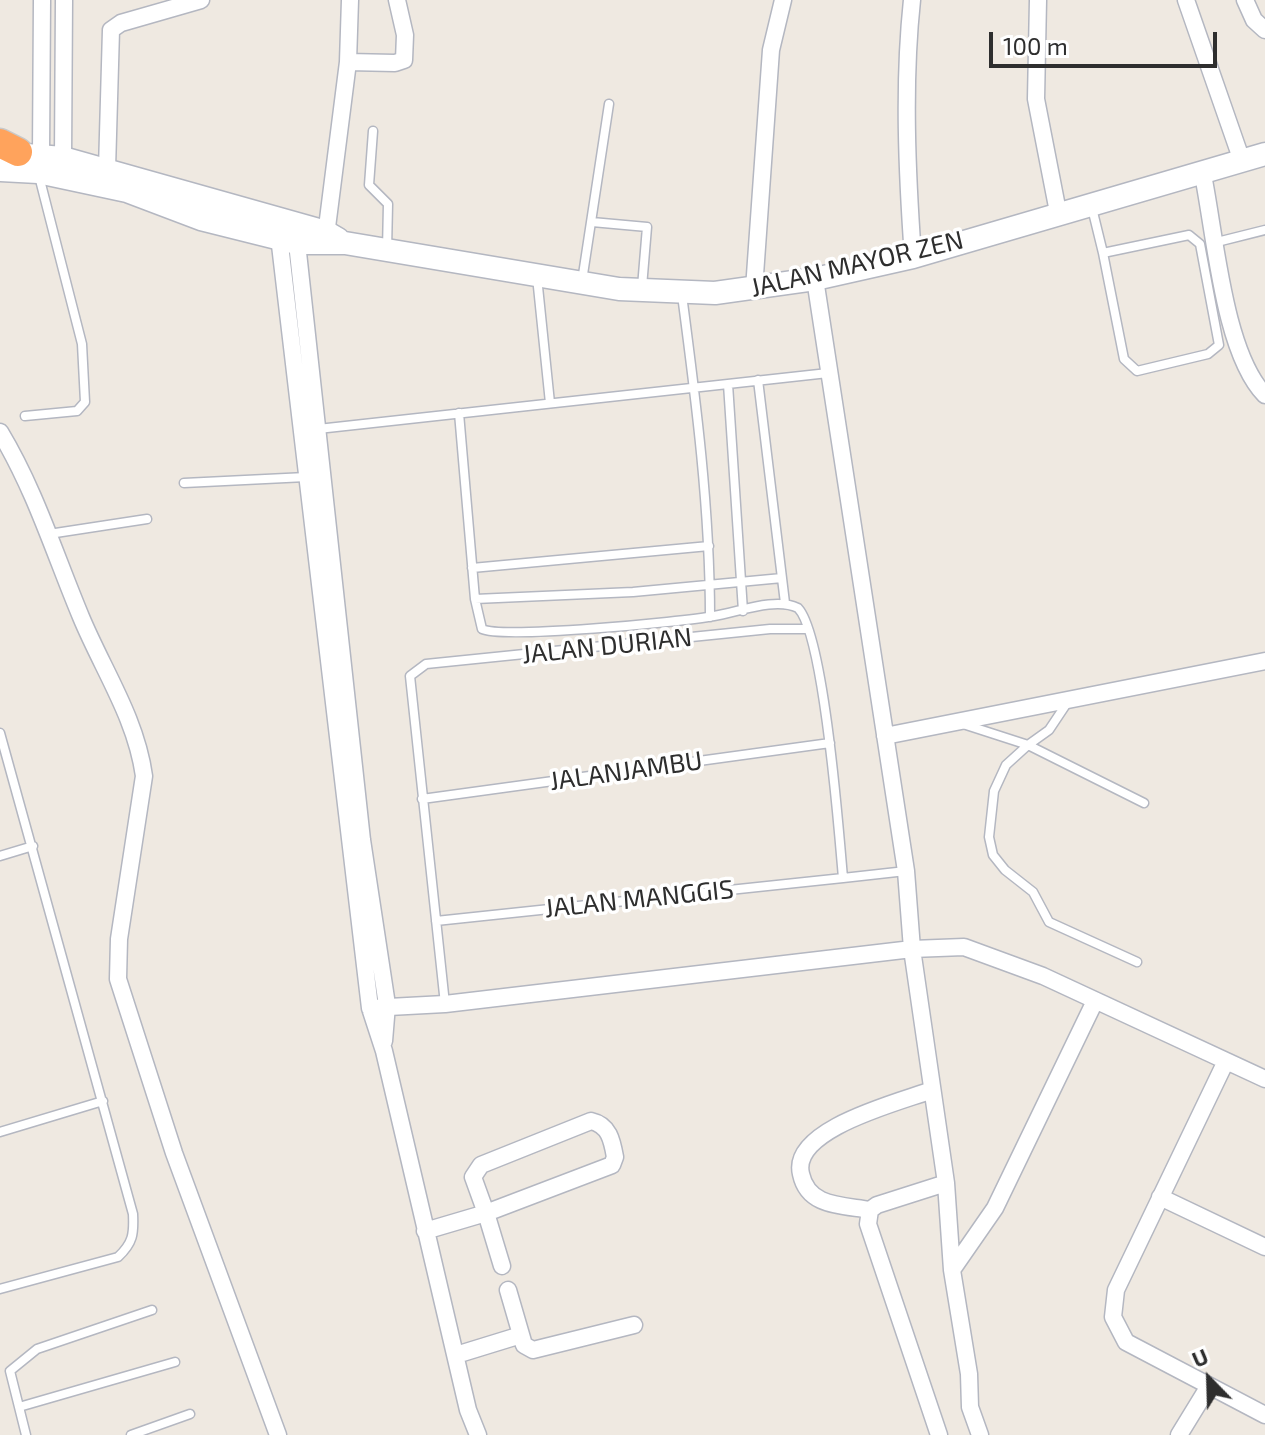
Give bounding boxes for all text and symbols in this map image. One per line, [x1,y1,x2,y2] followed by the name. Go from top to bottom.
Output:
[993,16,1221,66] scale bar
[1003,31,1068,60] text: 100 m
[748,224,966,304] street label: JALAN MAYOR ZEN
[521,622,693,670] street label: JALAN DURIAN
[548,745,704,797] street label: JALANJAMBU
[543,874,735,924] street label: JALAN MANGGIS
[1169,1339,1249,1419] north arrow
[1188,1342,1212,1372] text: U

